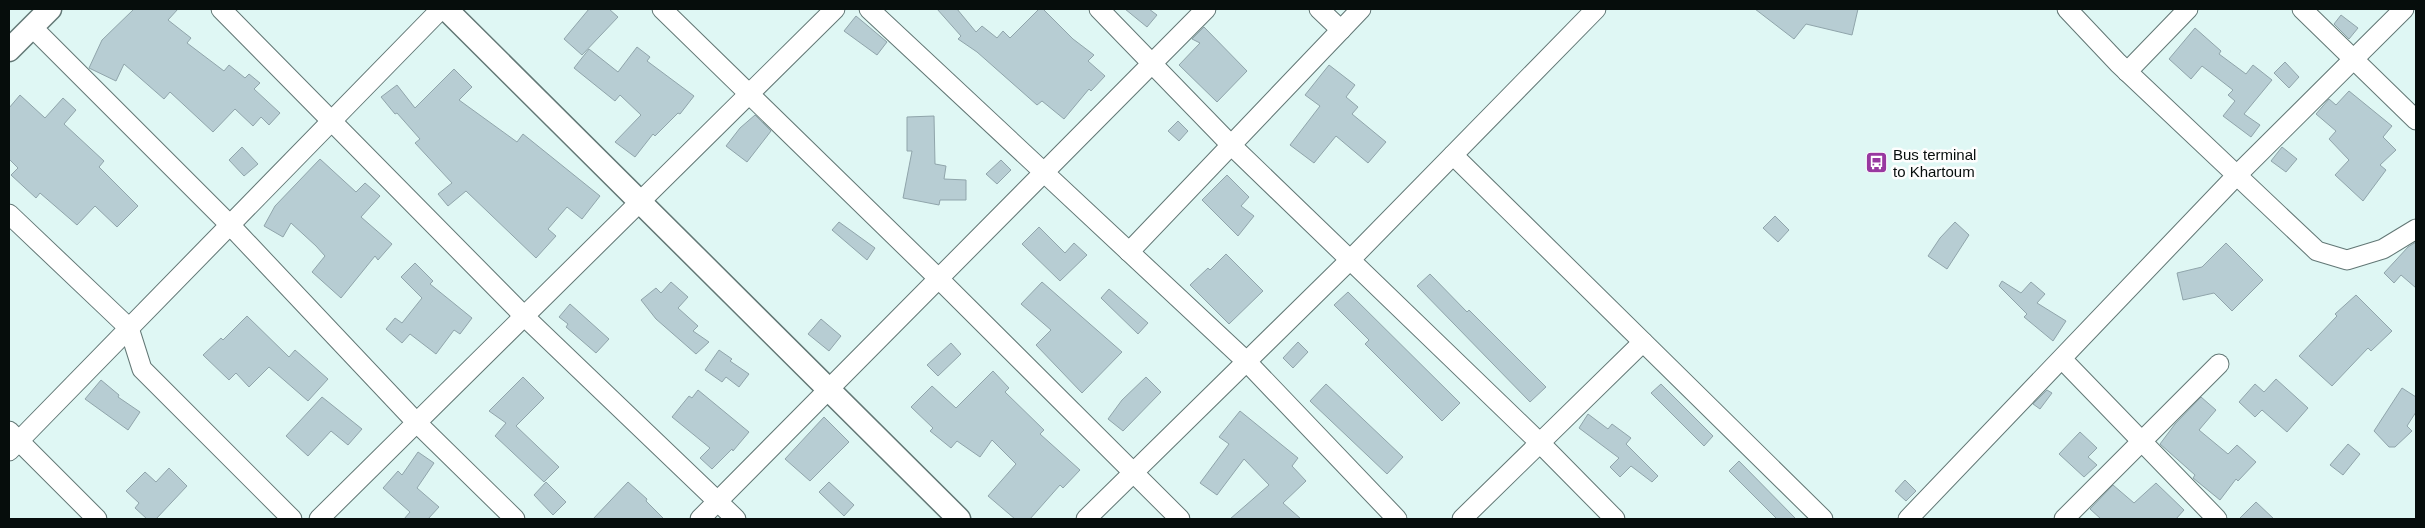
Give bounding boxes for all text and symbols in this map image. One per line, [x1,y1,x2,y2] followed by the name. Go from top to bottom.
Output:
[1893,146,1976,180] place label: Bus terminal to Khartoum
[1865,151,1889,175] bus stop icon: Bus terminal to Khartoum

